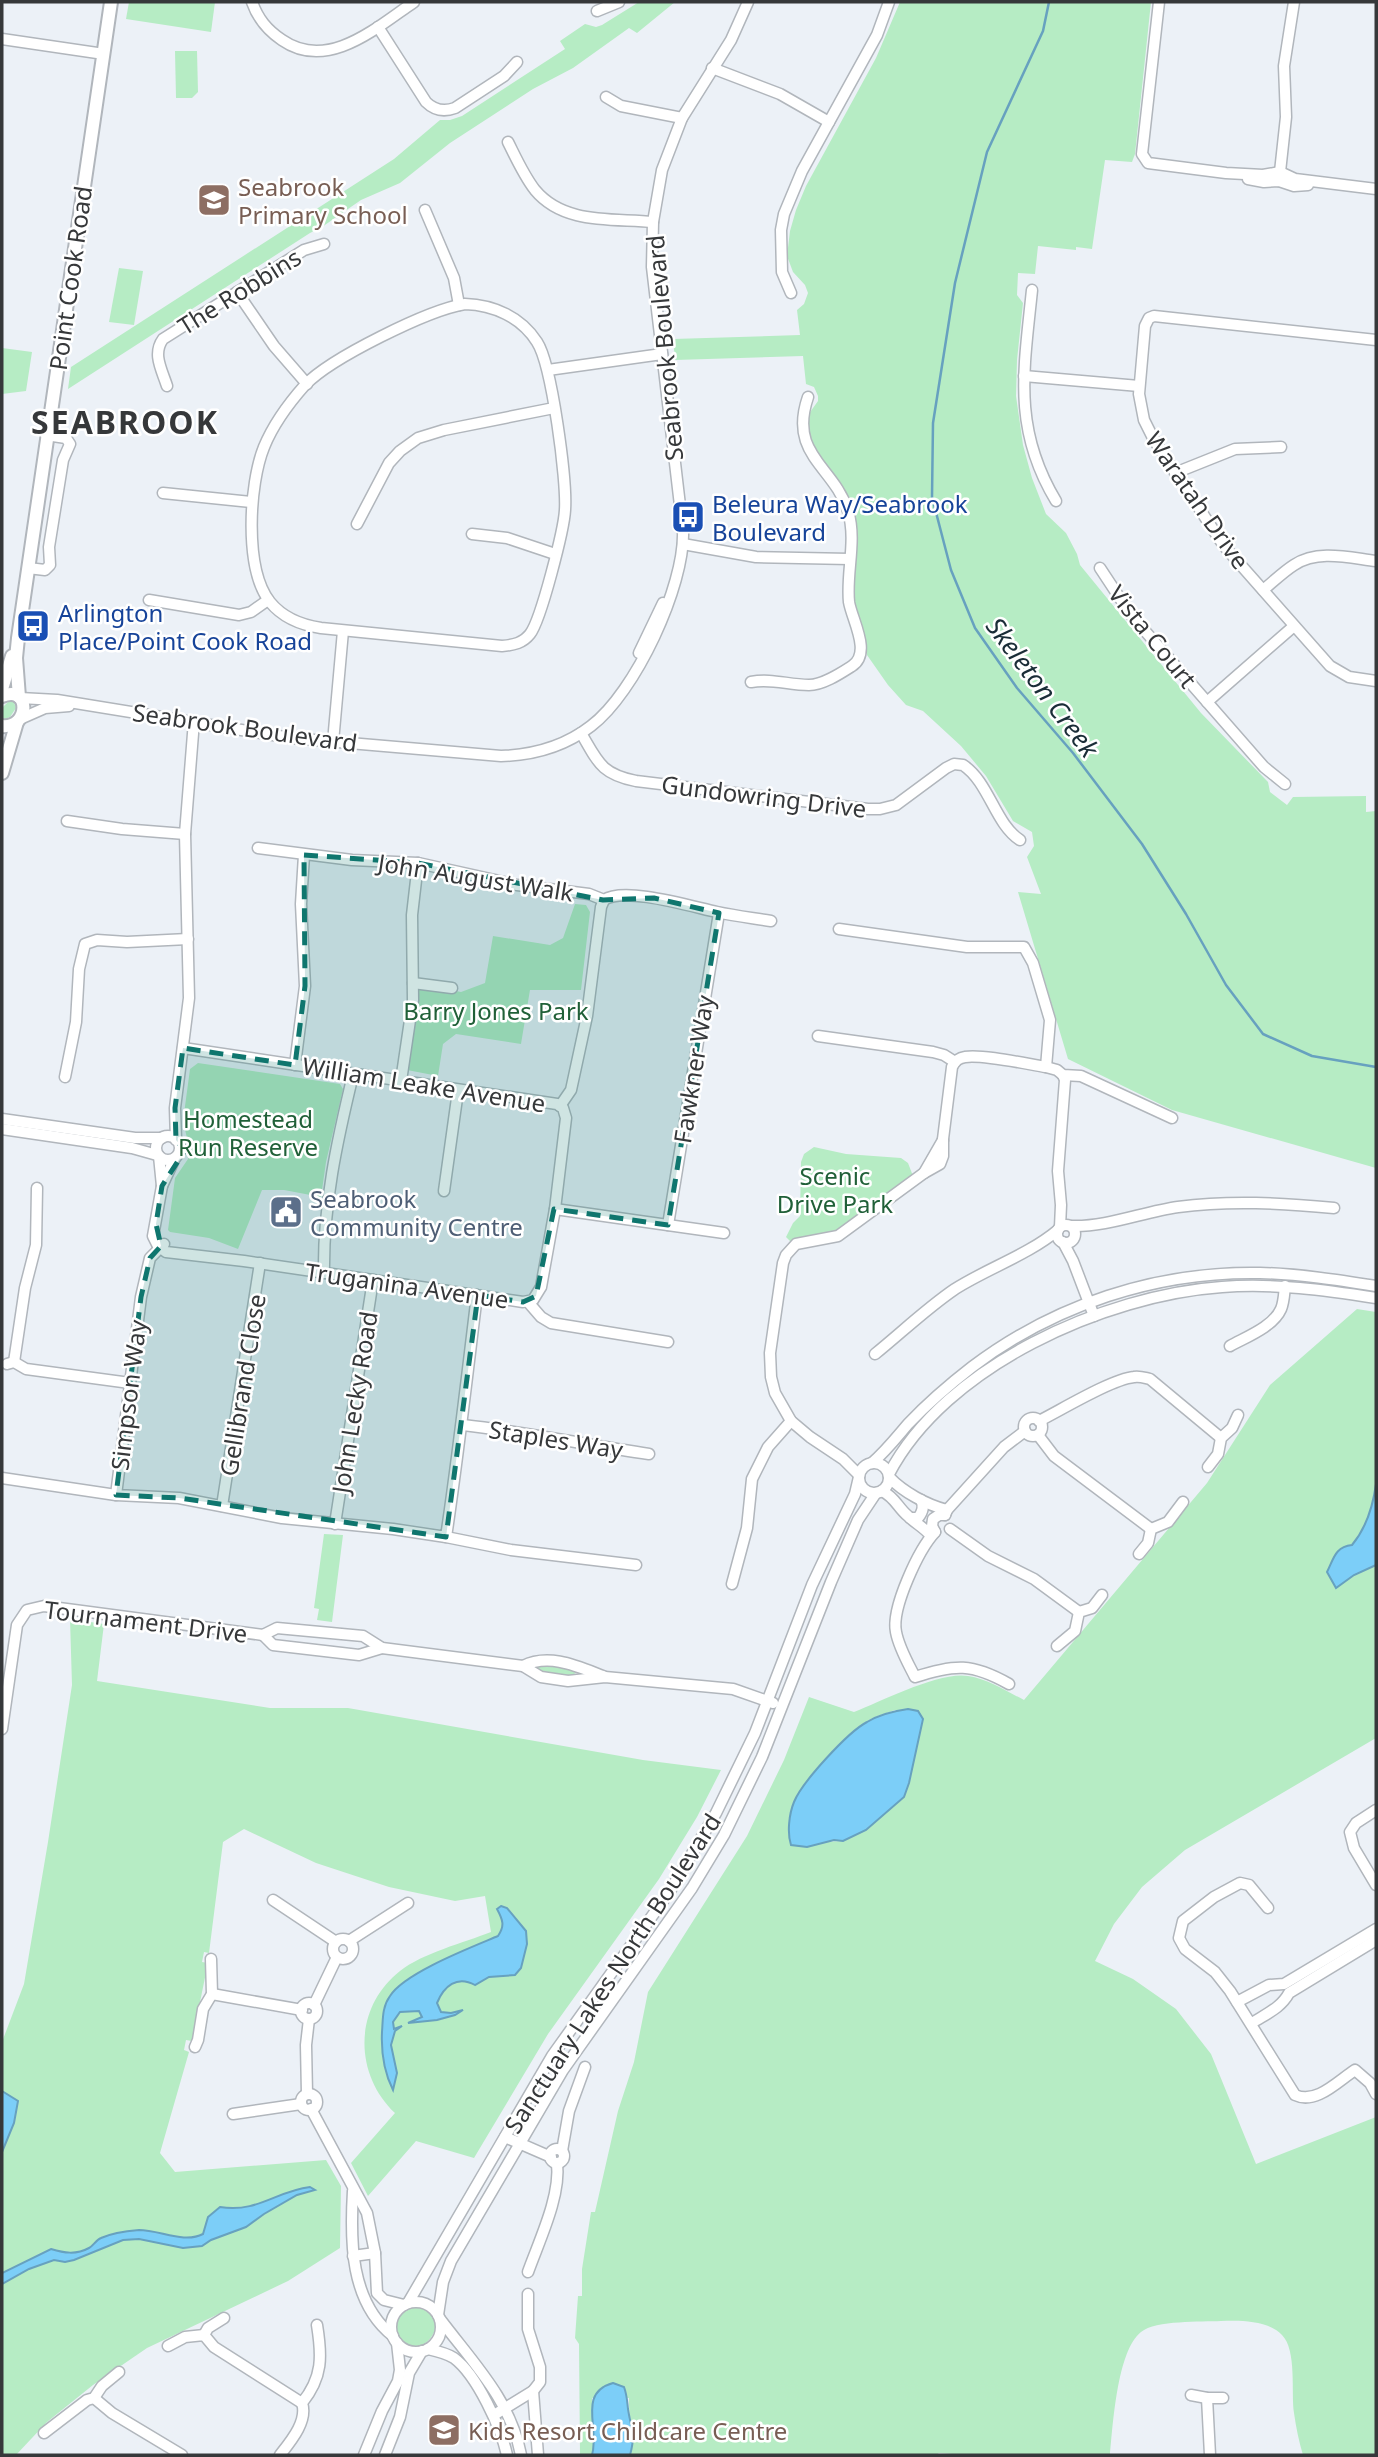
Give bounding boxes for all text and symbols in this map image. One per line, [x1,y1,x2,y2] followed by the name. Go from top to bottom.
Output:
[238,170,408,231] place label: Seabrook Primary School
[195,181,233,219] school or university icon: Seabrook Primary School
[41,184,99,372] street label: Point Cook Road
[638,234,690,462] street label: Seabrook Boulevard
[171,240,307,342] street label: The Robbins
[31,400,219,443] district label: SEABROOK
[1138,425,1258,575] street label: Waratah Drive
[712,487,968,548] place label: Beleura Way/Seabrook Boulevard
[669,498,707,536] bus stop icon: Beleura Way/Seabrook Boulevard
[1101,578,1205,695] street label: Vista Court
[58,596,312,657] place label: Arlington Place/Point Cook Road
[14,607,52,645] bus stop icon: Arlington Place/Point Cook Road
[978,609,1108,765] water label: Skeleton Creek
[131,695,359,759] street label: Seabrook Boulevard
[660,767,868,825] street label: Gundowring Drive
[374,845,576,909] street label: John August Walk
[665,992,721,1145] street label: Fawkner Way
[403,994,589,1027] park label: Barry Jones Park
[300,1048,548,1120] street label: William Leake Avenue
[178,1102,318,1163] park label: Homestead Run Reserve
[777,1159,893,1220] park label: Scenic Drive Park
[310,1182,523,1243] place label: Seabrook Community Centre
[267,1193,305,1231] public building icon: Seabrook Community Centre
[303,1254,511,1316] street label: Truganina Avenue
[211,1292,273,1478] street label: Gellibrand Close
[323,1309,385,1497] street label: John Lecky Road
[102,1317,154,1472] street label: Simpson Way
[487,1412,626,1466] street label: Staples Way
[43,1592,249,1650] street label: Tournament Drive
[496,1807,728,2139] street label: Sanctuary Lakes North Boulevard
[425,2411,463,2449] school or university icon: Kids Resort Childcare Centre
[468,2414,787,2447] place label: Kids Resort Childcare Centre

